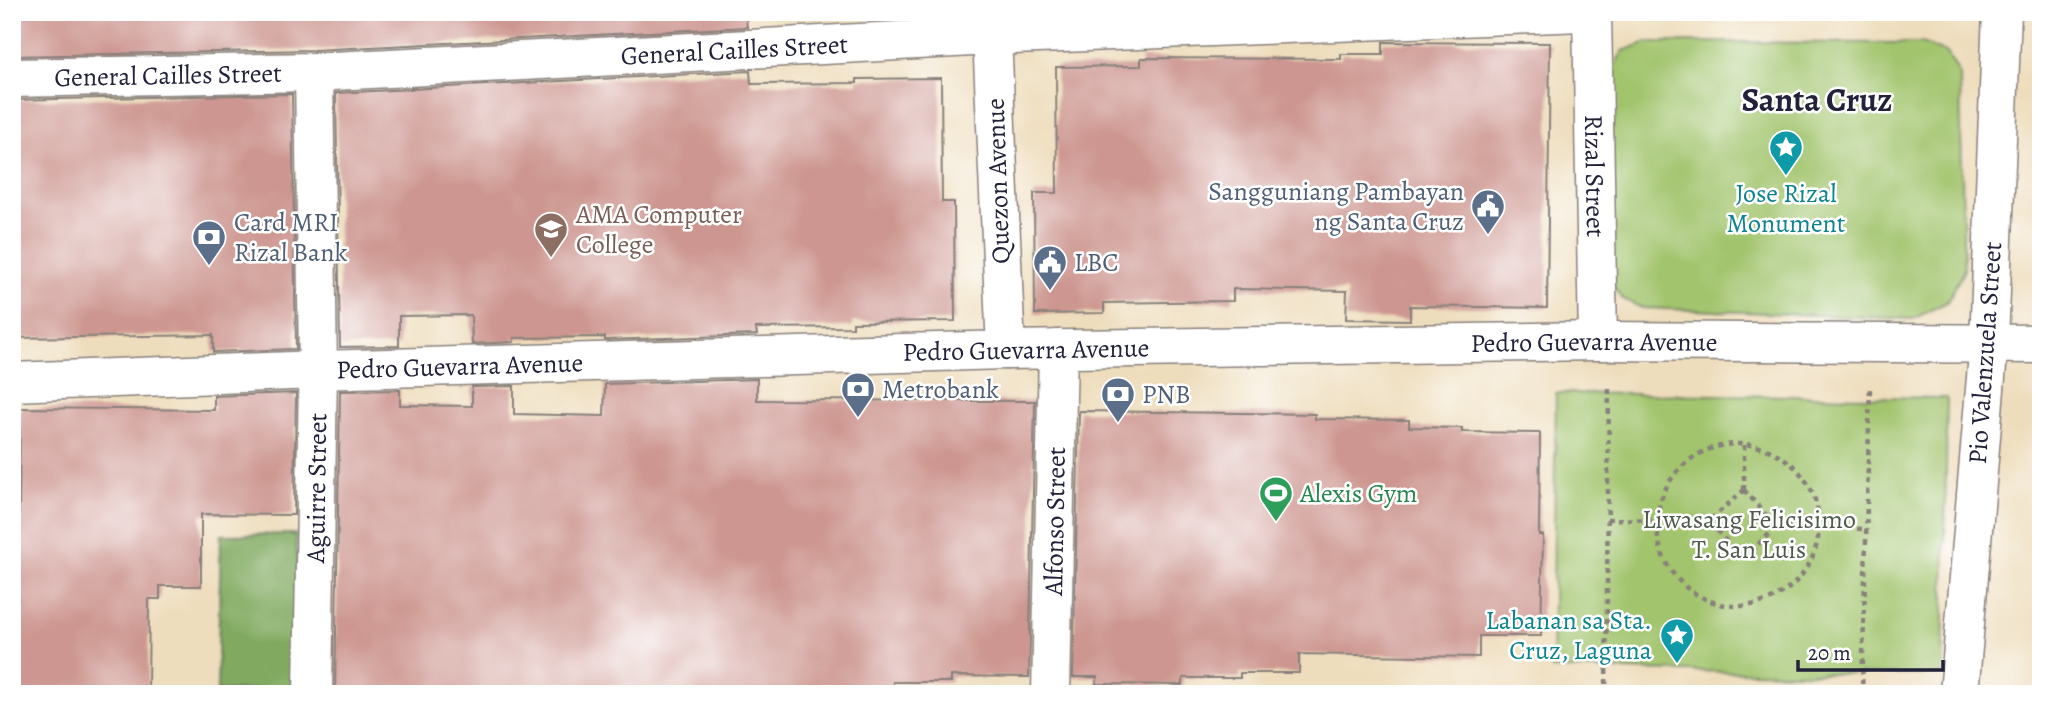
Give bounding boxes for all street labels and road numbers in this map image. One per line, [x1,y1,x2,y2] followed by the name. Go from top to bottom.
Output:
[620,26,849,73] street label: General Cailles Street
[54,55,282,95] street label: General Cailles Street
[978,98,1018,264] street label: Quezon Avenue
[1576,114,1614,238] street label: Rizal Street
[1960,240,2010,465] street label: Pio Valenzuela Street
[1470,323,1717,360] street label: Pedro Guevarra Avenue
[902,330,1150,370] street label: Pedro Guevarra Avenue
[336,345,584,387] street label: Pedro Guevarra Avenue
[298,412,335,564] street label: Aguirre Street
[1035,446,1074,597] street label: Alfonso Street

